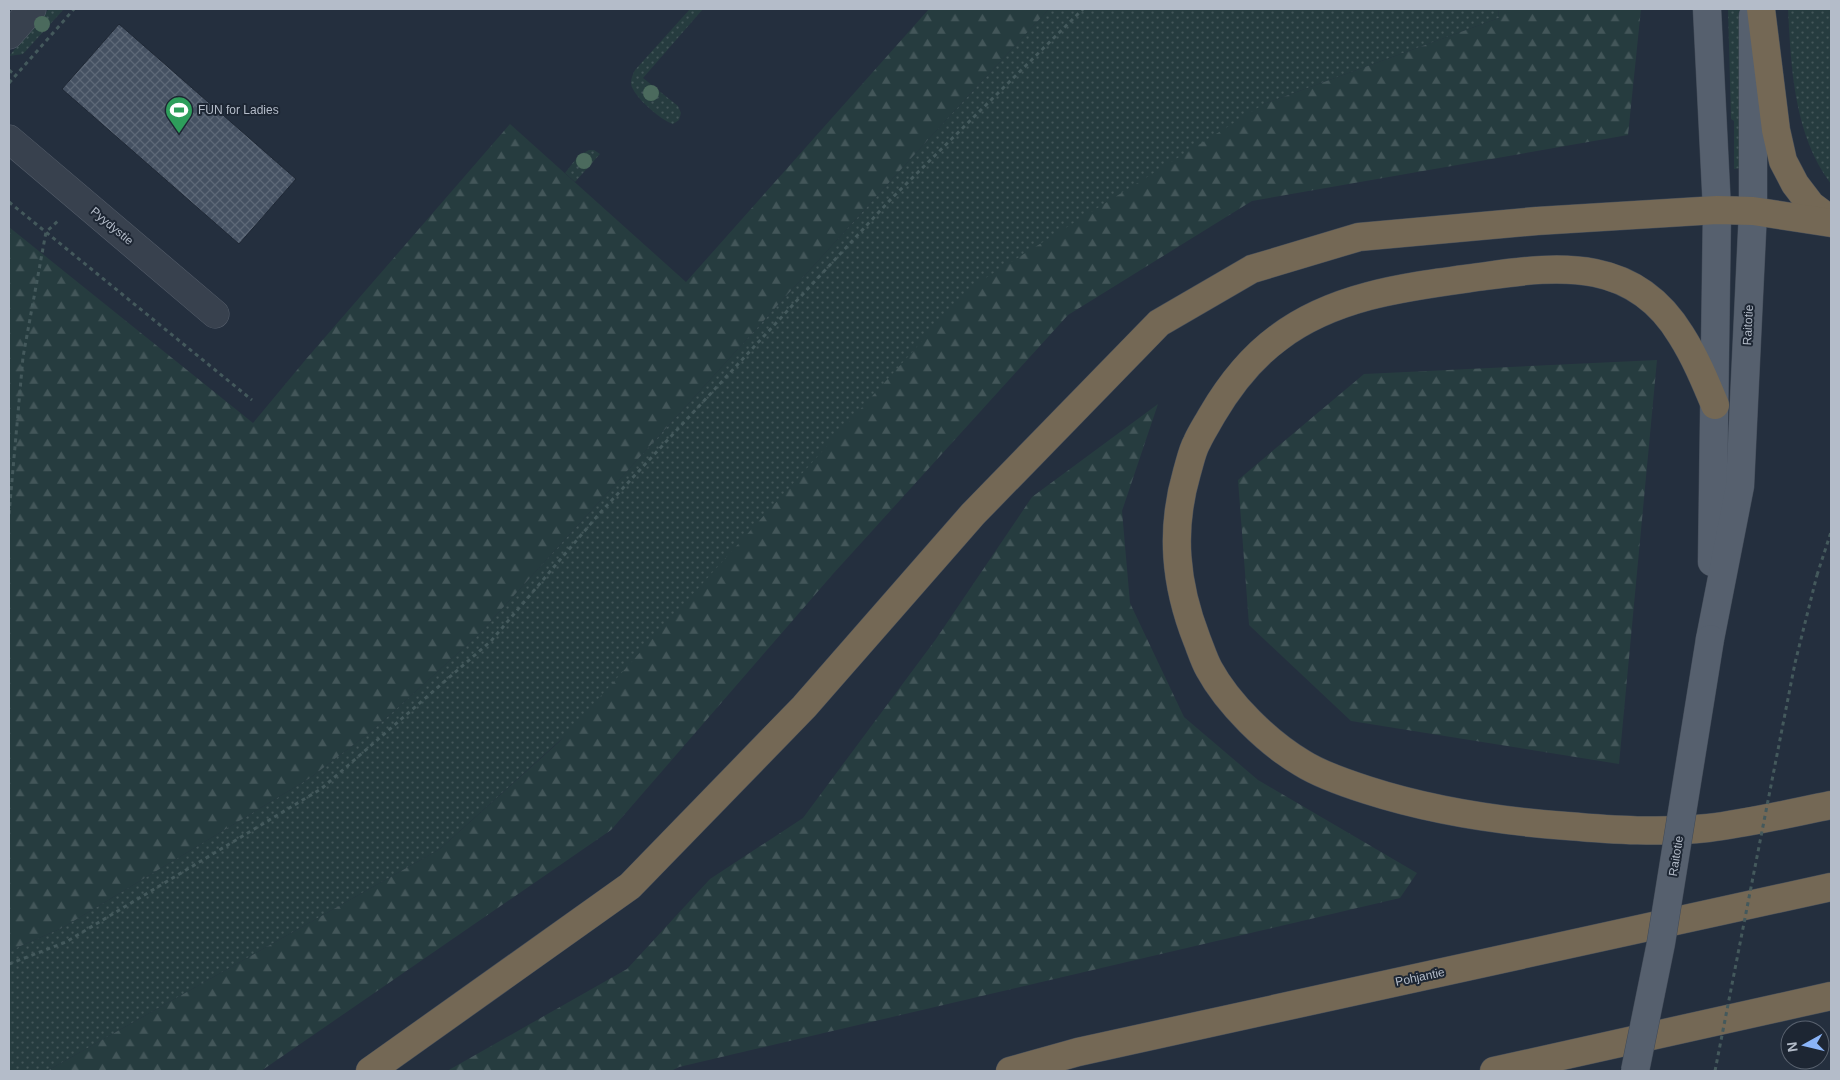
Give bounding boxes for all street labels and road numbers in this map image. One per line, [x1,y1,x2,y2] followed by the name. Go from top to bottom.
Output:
[88,204,136,248] street label: Pyydystie
[1740,304,1756,346] street label: Raitotie
[1666,834,1686,877] street label: Raitotie
[1394,965,1446,989] street label: Pohjantie

